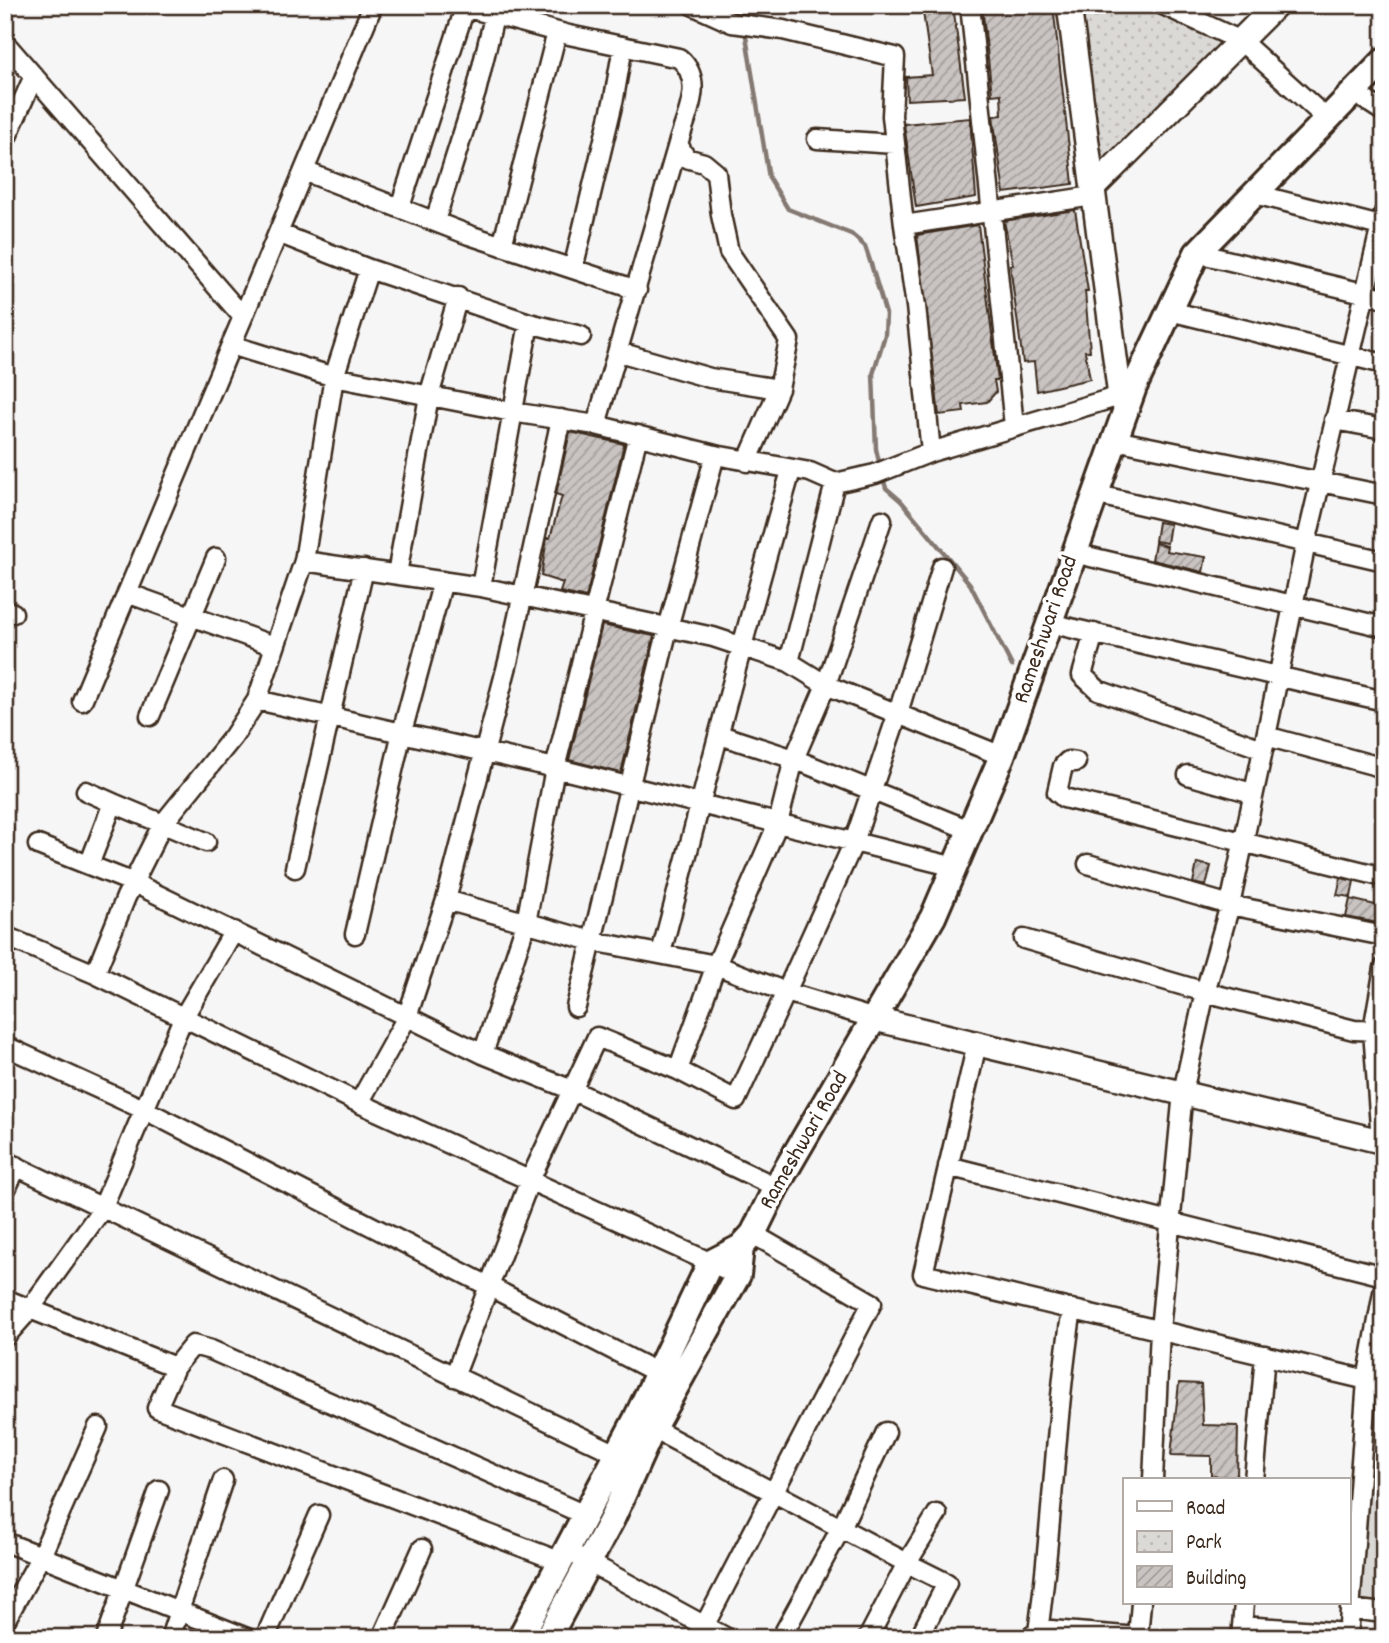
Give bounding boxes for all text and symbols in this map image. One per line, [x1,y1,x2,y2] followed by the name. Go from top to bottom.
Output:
[1006,551,1088,709] street label: Rameshwari Road
[752,1066,858,1216] street label: Rameshwari Road
[1123,1478,1350,1604] legend
[1186,1495,1225,1525] text: Road
[1186,1529,1222,1559] text: Park
[1186,1565,1246,1595] text: Building

